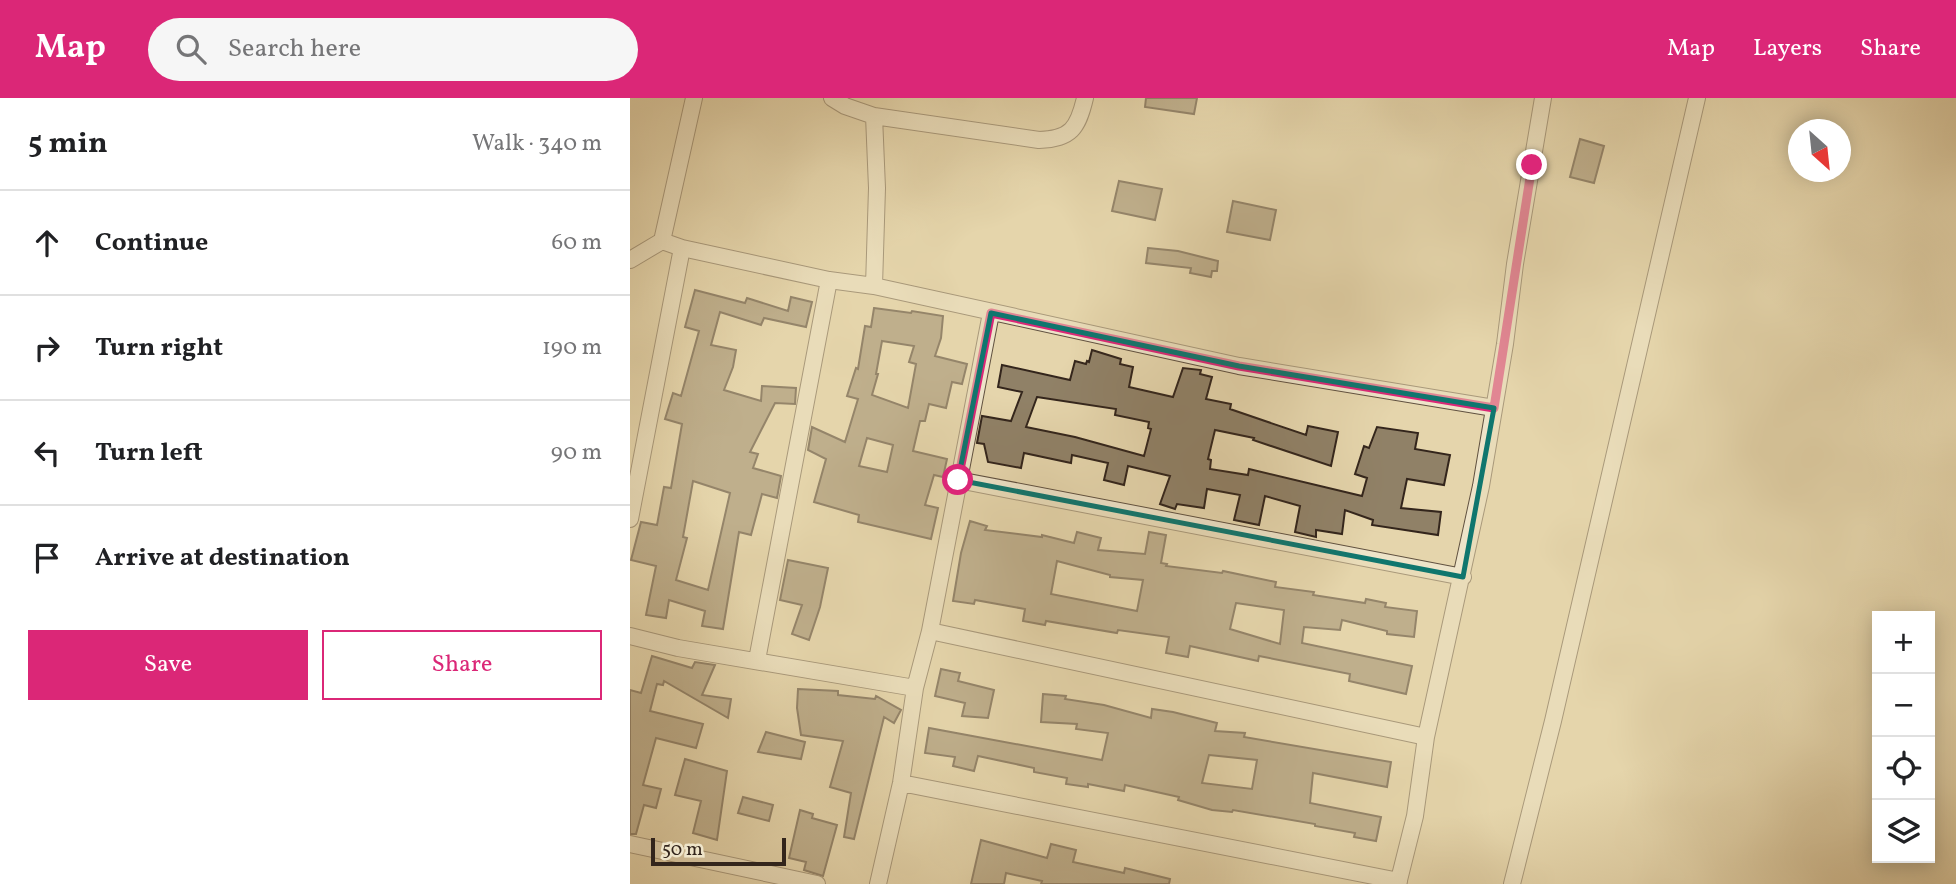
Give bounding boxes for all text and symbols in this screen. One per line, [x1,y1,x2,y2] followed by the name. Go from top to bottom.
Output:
[148,18,638,81] search box
[35,26,106,72] text: Map
[172,30,210,68] icon: search
[228,31,361,67] text: Search here
[1667,32,1715,66] text: Map
[1753,32,1822,66] text: Layers
[1860,32,1921,66] text: Share
[1788,119,1851,182] north arrow
[28,123,108,165] text: 5 min
[472,128,602,160] text: Walk · 340 m
[1516,149,1547,180] route end
[28,224,66,262] icon: ahead
[95,225,208,261] text: Continue
[552,227,602,259] text: 60 m
[28,329,66,367] icon: right
[95,330,223,366] text: Turn right
[542,332,602,364] text: 190 m
[28,434,66,472] icon: left
[95,435,203,471] text: Turn left
[551,437,602,469] text: 90 m
[942,464,973,495] route start
[28,539,66,577] icon: arrive
[95,540,350,576] text: Arrive at destination
[1872,611,1935,863] map controls
[1872,611,1935,674] button: +
[28,630,308,700] button: Save
[322,630,602,700] button: Share
[1872,674,1935,737] button: −
[1872,737,1935,800] button: locate
[1872,800,1935,863] button: layers
[651,835,786,867] scale bar
[662,837,703,863] text: 50 m

